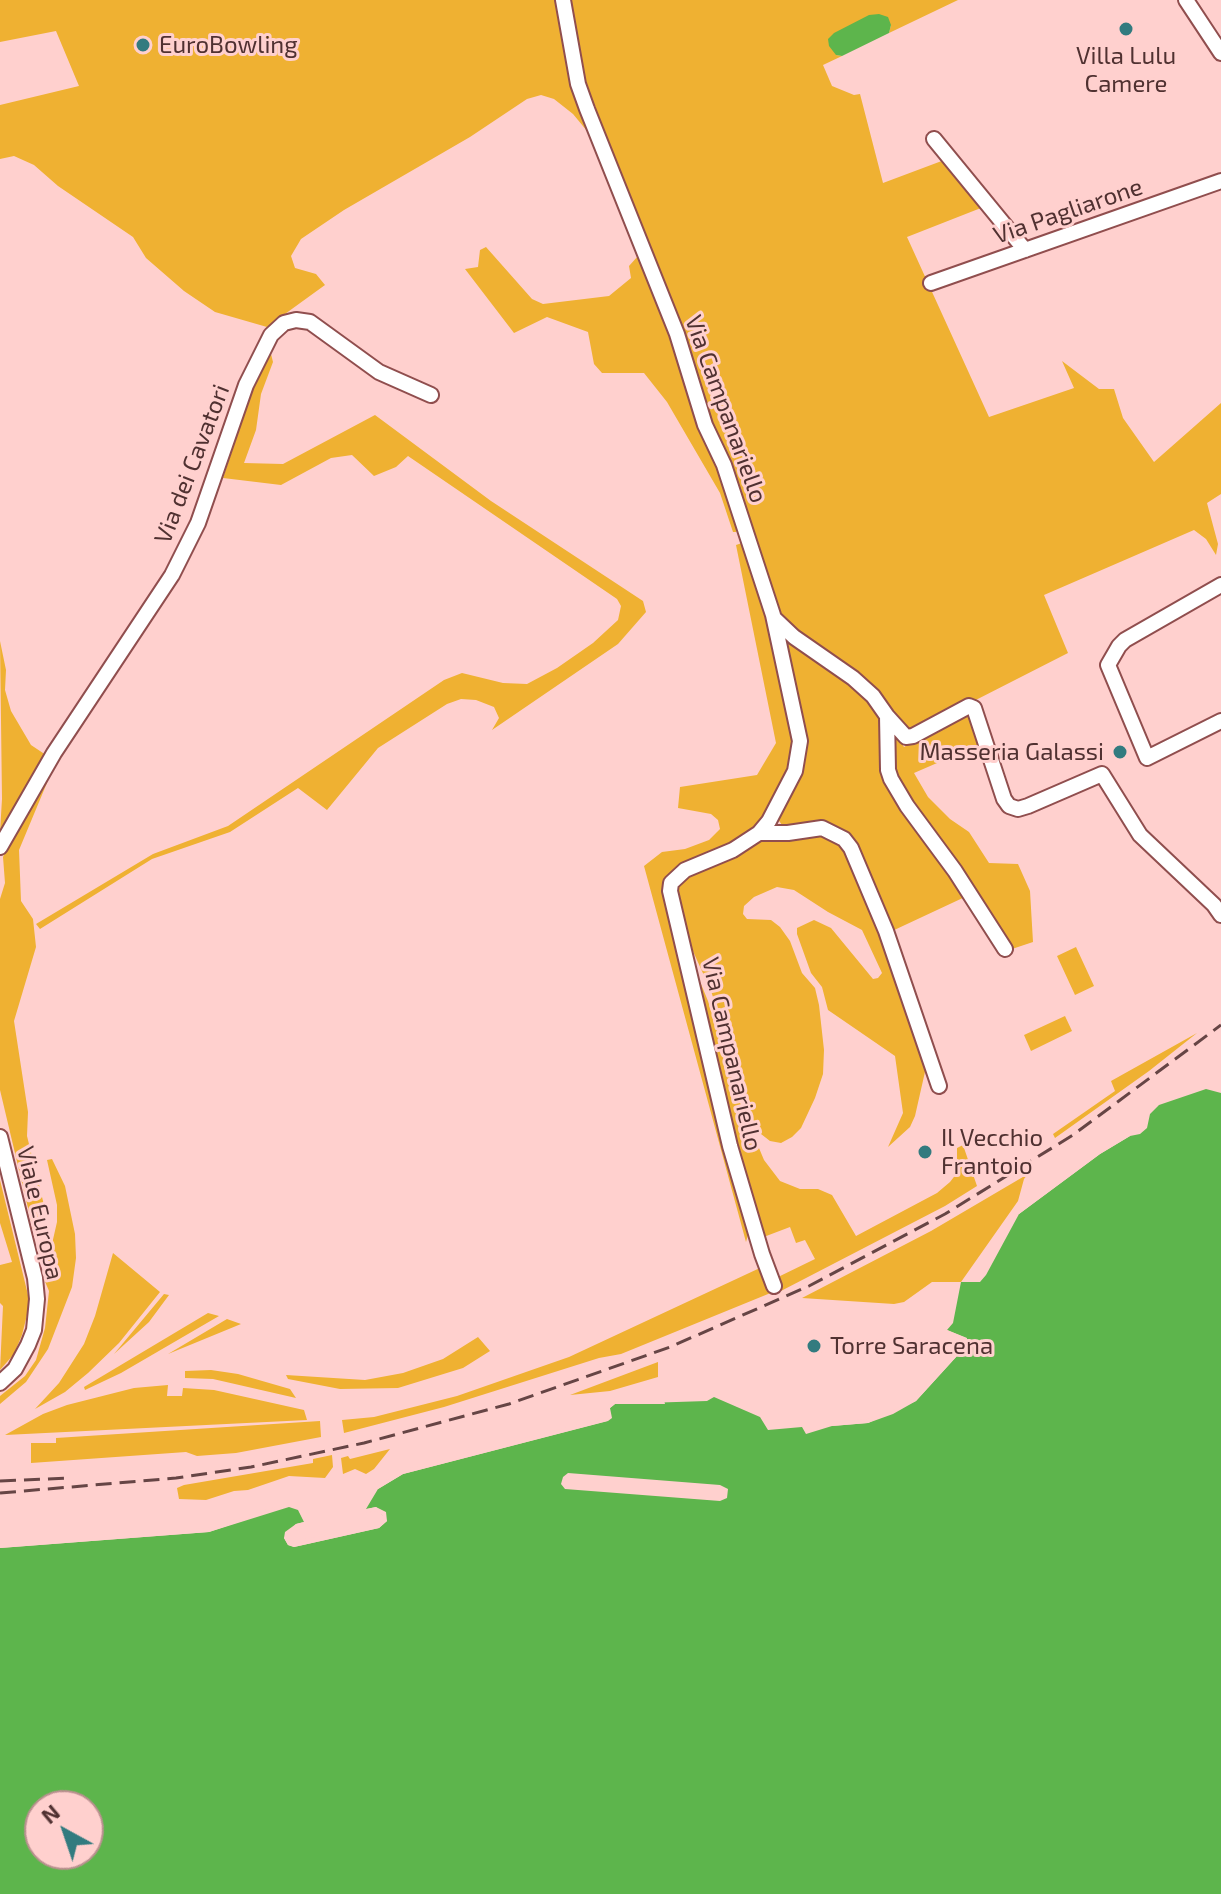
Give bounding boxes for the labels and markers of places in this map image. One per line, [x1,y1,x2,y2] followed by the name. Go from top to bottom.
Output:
[1117,20,1135,38] marker: Villa Lulu Camere
[159,31,298,59] place label: EuroBowling
[134,36,152,54] marker: EuroBowling
[1076,42,1176,98] place label: Villa Lulu Camere
[920,738,1104,766] place label: Masseria Galassi
[1111,743,1129,761] marker: Masseria Galassi
[941,1124,1043,1180] place label: Il Vecchio Frantoio
[916,1143,934,1161] marker: Il Vecchio Frantoio
[830,1332,993,1360] place label: Torre Saracena
[805,1337,823,1355] marker: Torre Saracena

